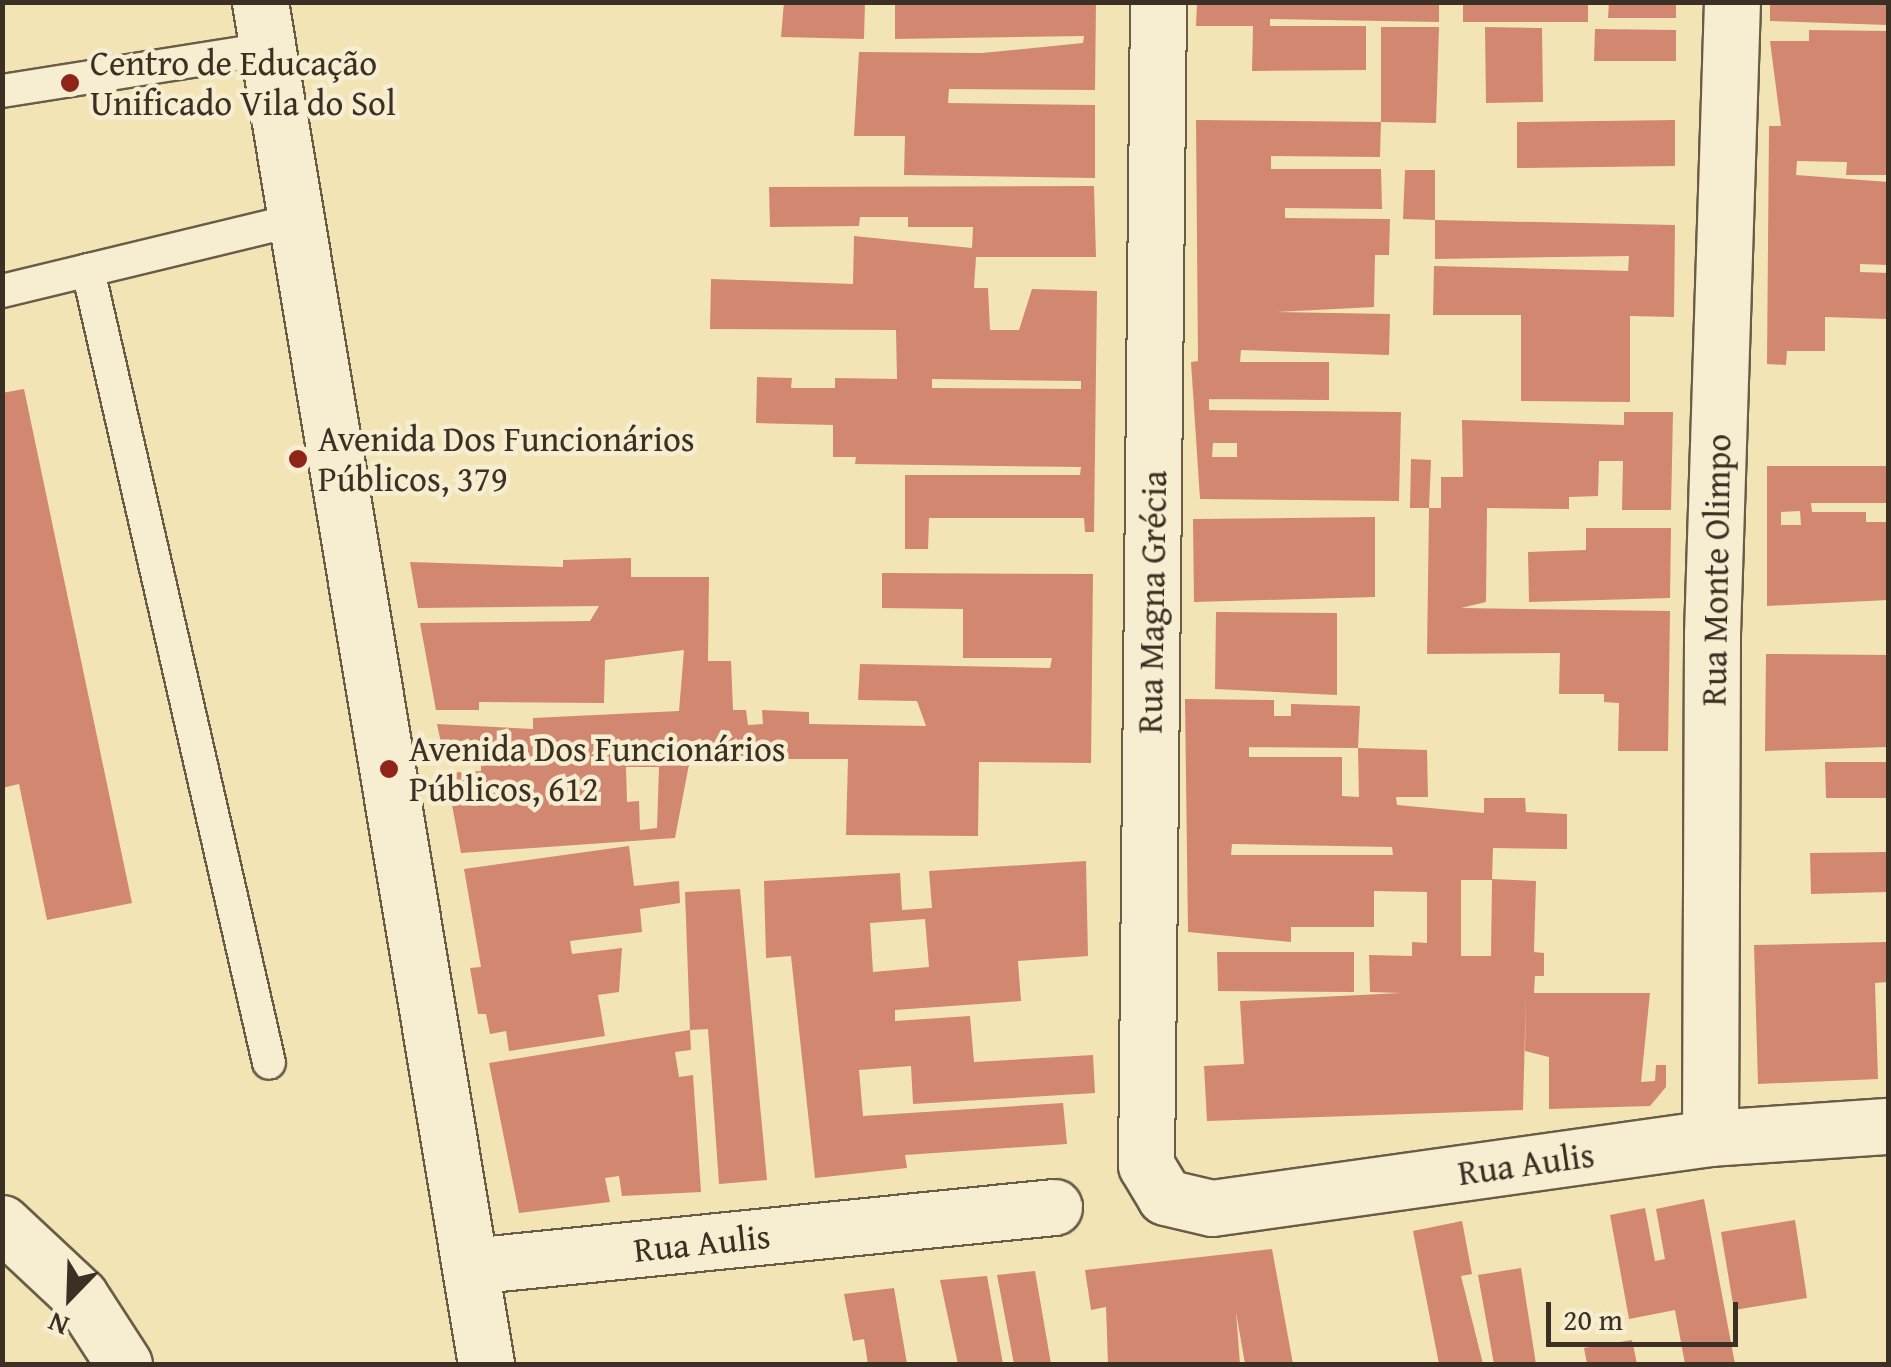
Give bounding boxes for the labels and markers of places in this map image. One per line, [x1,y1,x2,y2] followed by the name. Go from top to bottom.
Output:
[90,42,396,124] place label: Centro de Educação Unificado Vila do Sol
[59,72,81,94] marker: Centro de Educação Unificado Vila do Sol
[318,418,695,500] place label: Avenida Dos Funcionários Públicos, 379
[287,448,309,470] marker: Avenida Dos Funcionários Públicos, 379
[409,728,786,810] place label: Avenida Dos Funcionários Públicos, 612
[378,758,400,780] marker: Avenida Dos Funcionários Públicos, 612

